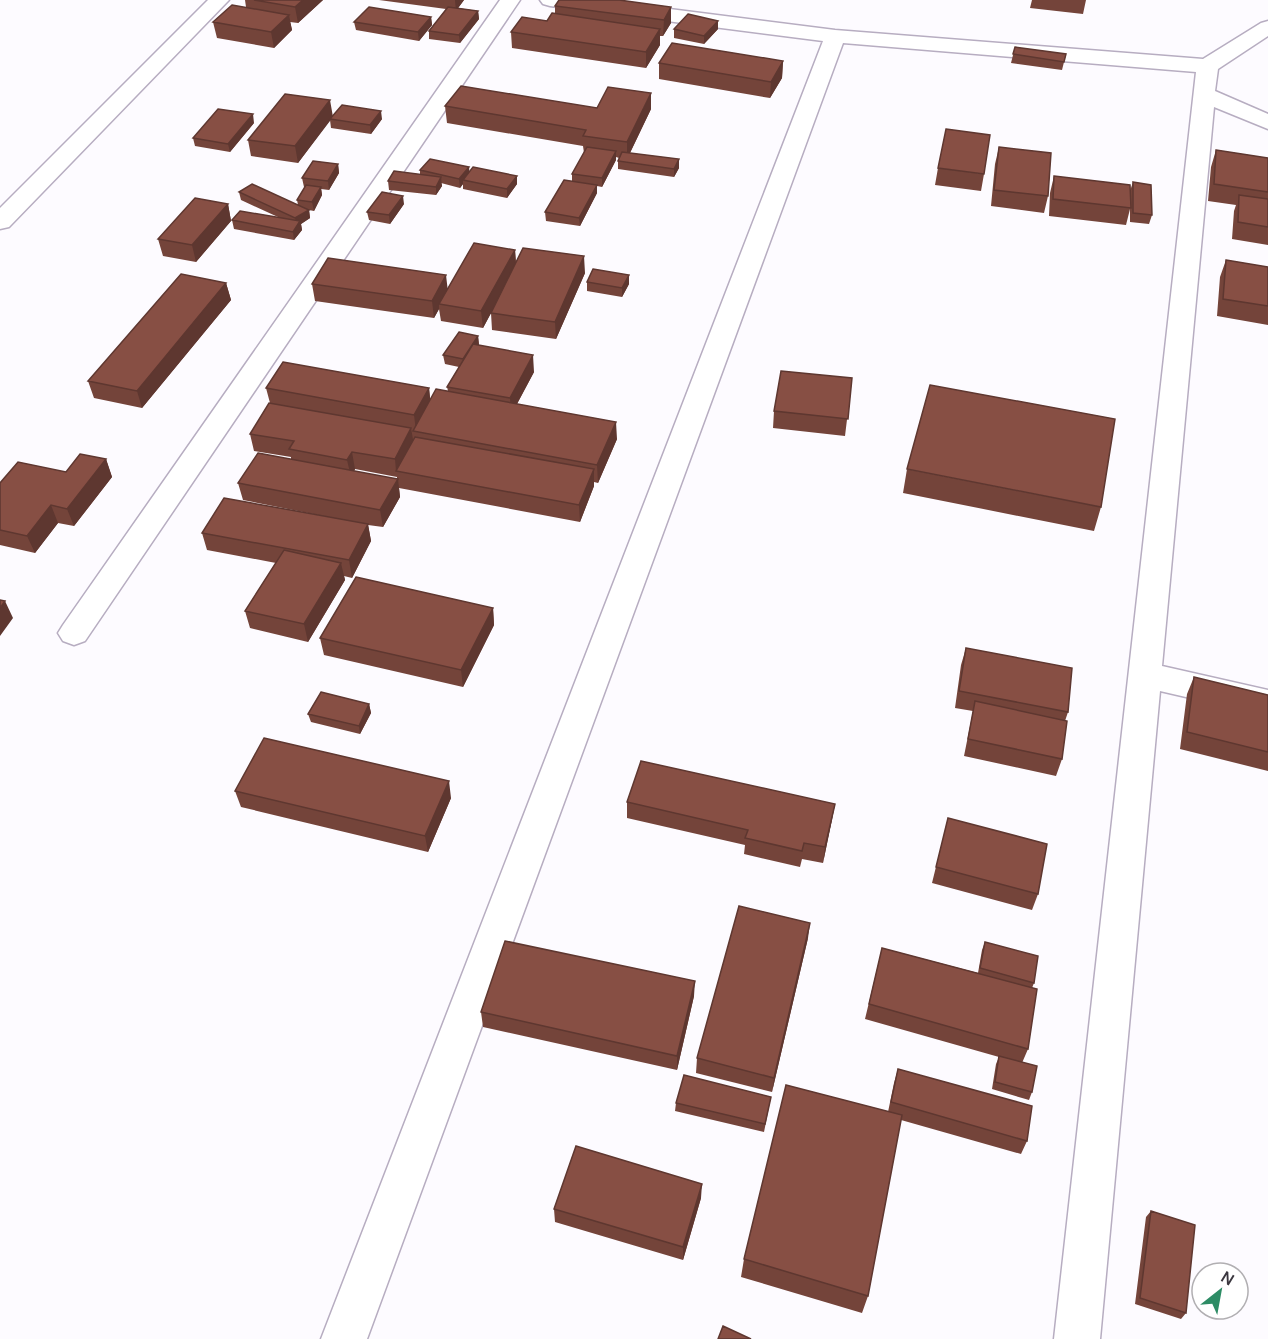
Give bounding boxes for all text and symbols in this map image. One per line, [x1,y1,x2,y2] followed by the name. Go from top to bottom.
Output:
[1190,1261,1250,1321] north arrow
[1217,1266,1238,1291] text: N

